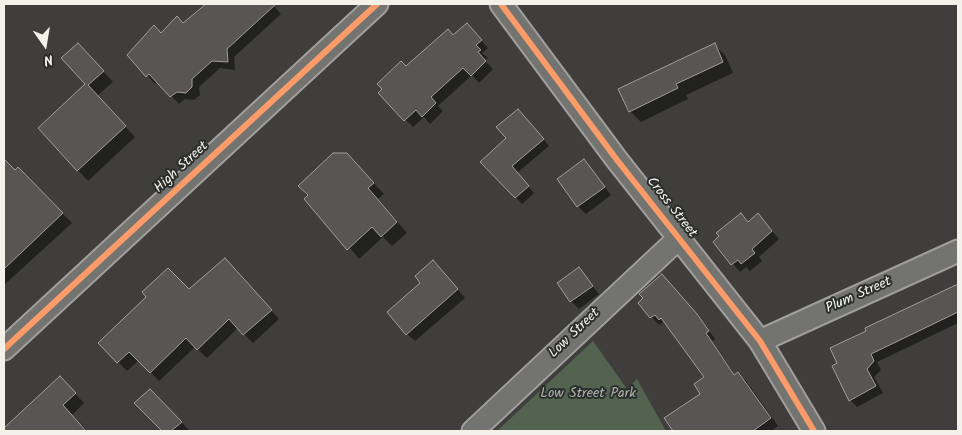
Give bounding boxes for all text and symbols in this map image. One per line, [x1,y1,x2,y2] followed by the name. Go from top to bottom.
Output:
[20,20,70,70] north arrow
[42,48,55,71] text: N
[151,139,213,197] street label: High Street
[642,174,700,242] street label: Cross Street
[824,274,894,318] street label: Plum Street
[546,306,604,362] street label: Low Street
[540,387,636,403] park label: Low Street Park

